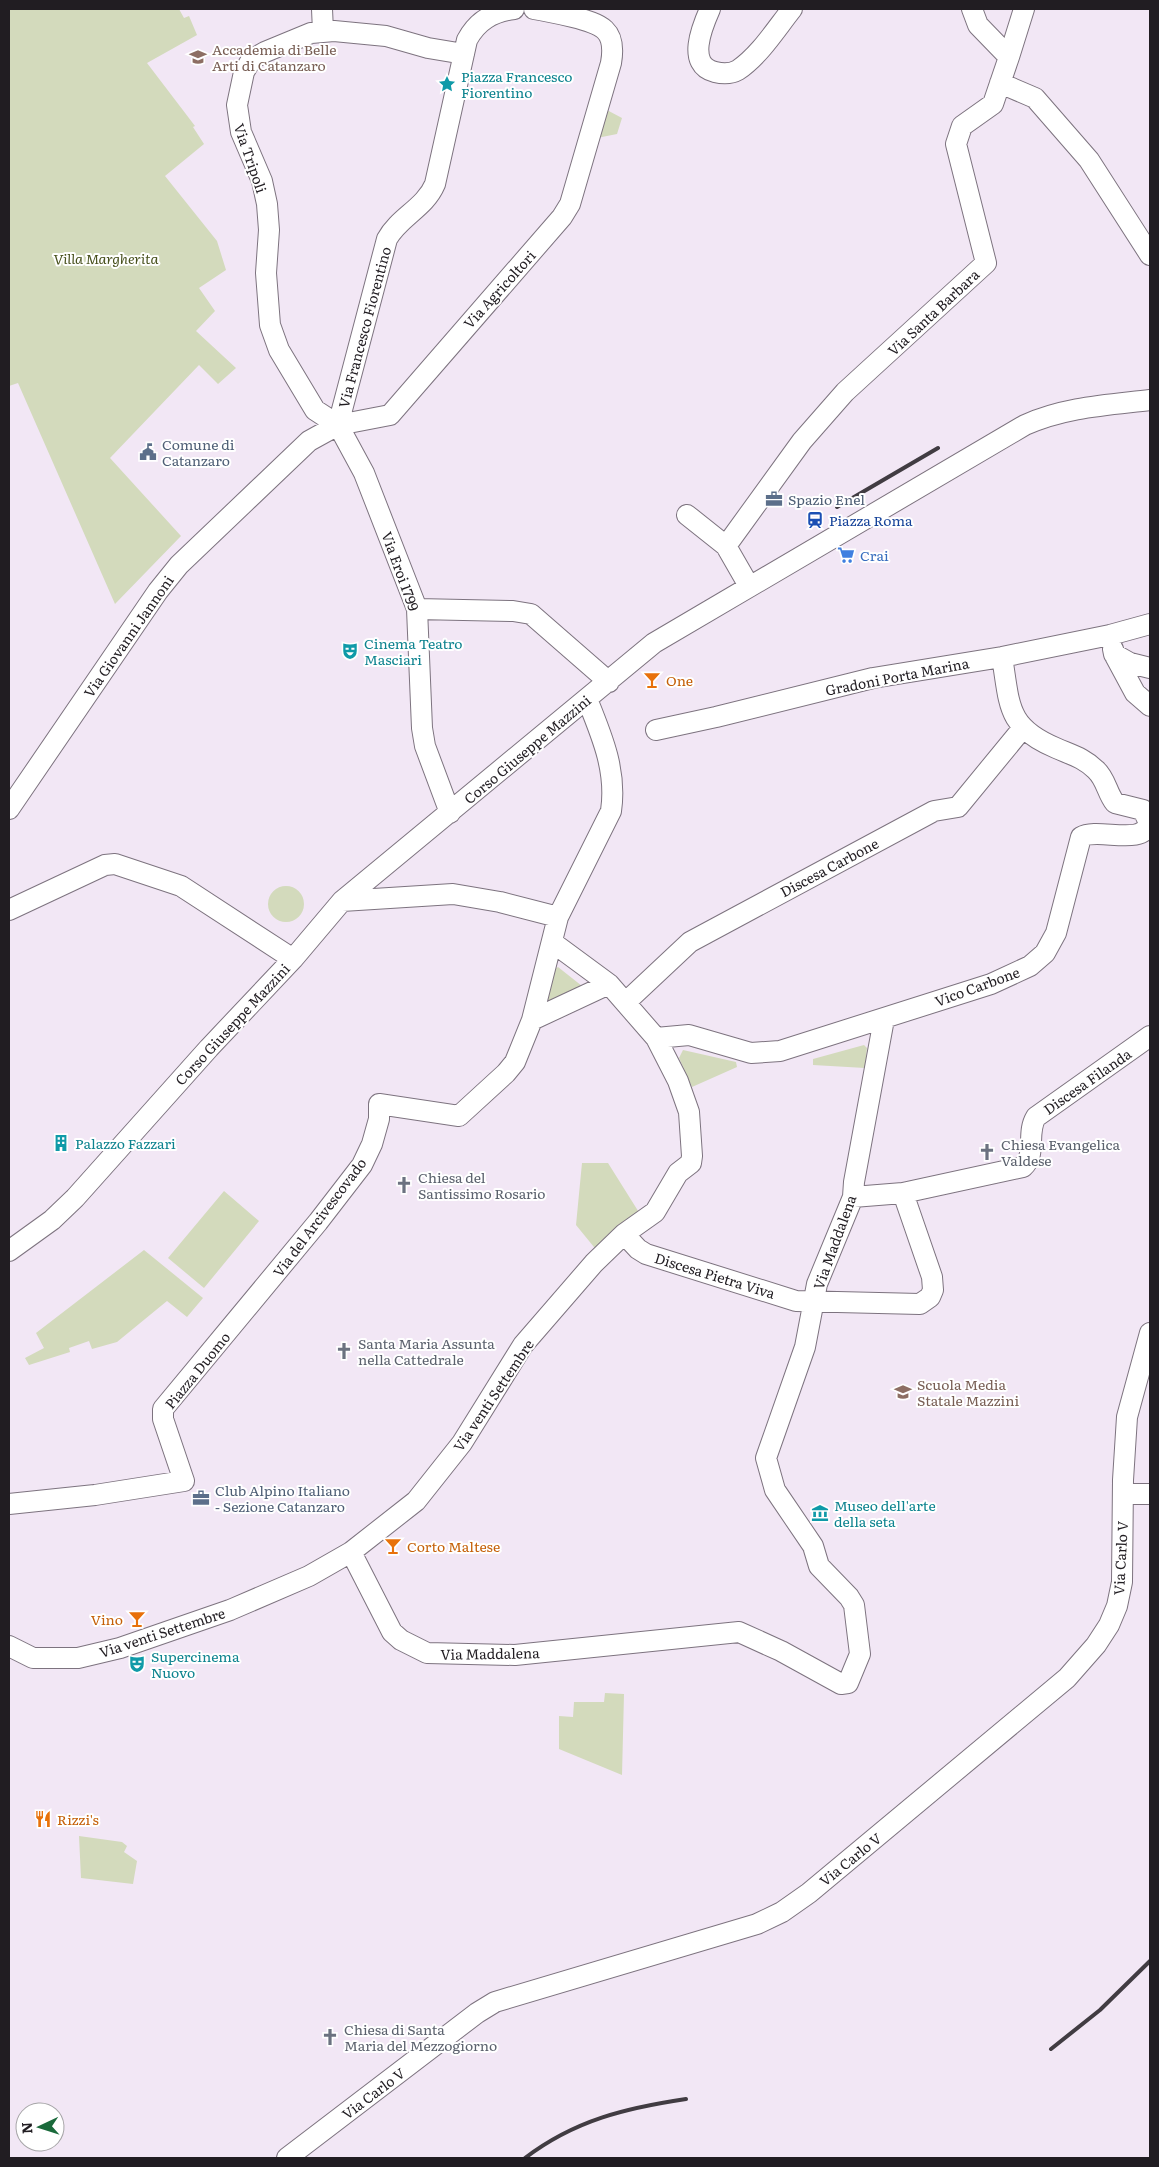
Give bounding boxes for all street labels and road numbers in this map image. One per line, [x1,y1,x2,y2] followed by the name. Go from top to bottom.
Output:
[230,121,272,196] street label: Via Tripoli
[333,244,395,410] street label: Via Francesco Fiorentino
[458,245,540,332] street label: Via Agricoltori
[883,264,983,360] street label: Via Santa Barbara
[377,528,425,614] street label: Via Eroi 1799
[78,571,178,701] street label: Via Giovanni Jannoni
[823,652,971,700] street label: Gradoni Porta Marina
[459,690,595,808] street label: Corso Giuseppe Mazzini
[776,833,882,901] street label: Discesa Carbone
[170,958,294,1089] street label: Corso Giuseppe Mazzini
[932,961,1022,1011] street label: Vico Carbone
[1039,1043,1135,1119] street label: Discesa Filanda
[268,1153,370,1281] street label: Via del Arcivescovado
[808,1191,861,1292] street label: Via Maddalena
[652,1247,778,1303] street label: Discesa Pietra Viva
[160,1327,234,1413] street label: Piazza Duomo
[448,1335,538,1455] street label: Via venti Settembre
[1108,1520,1132,1596] street label: Via Carlo V
[96,1602,228,1662] street label: Via venti Settembre
[440,1642,540,1664] street label: Via Maddalena
[815,1827,886,1890] street label: Via Carlo V
[337,2062,409,2123] street label: Via Carlo V

